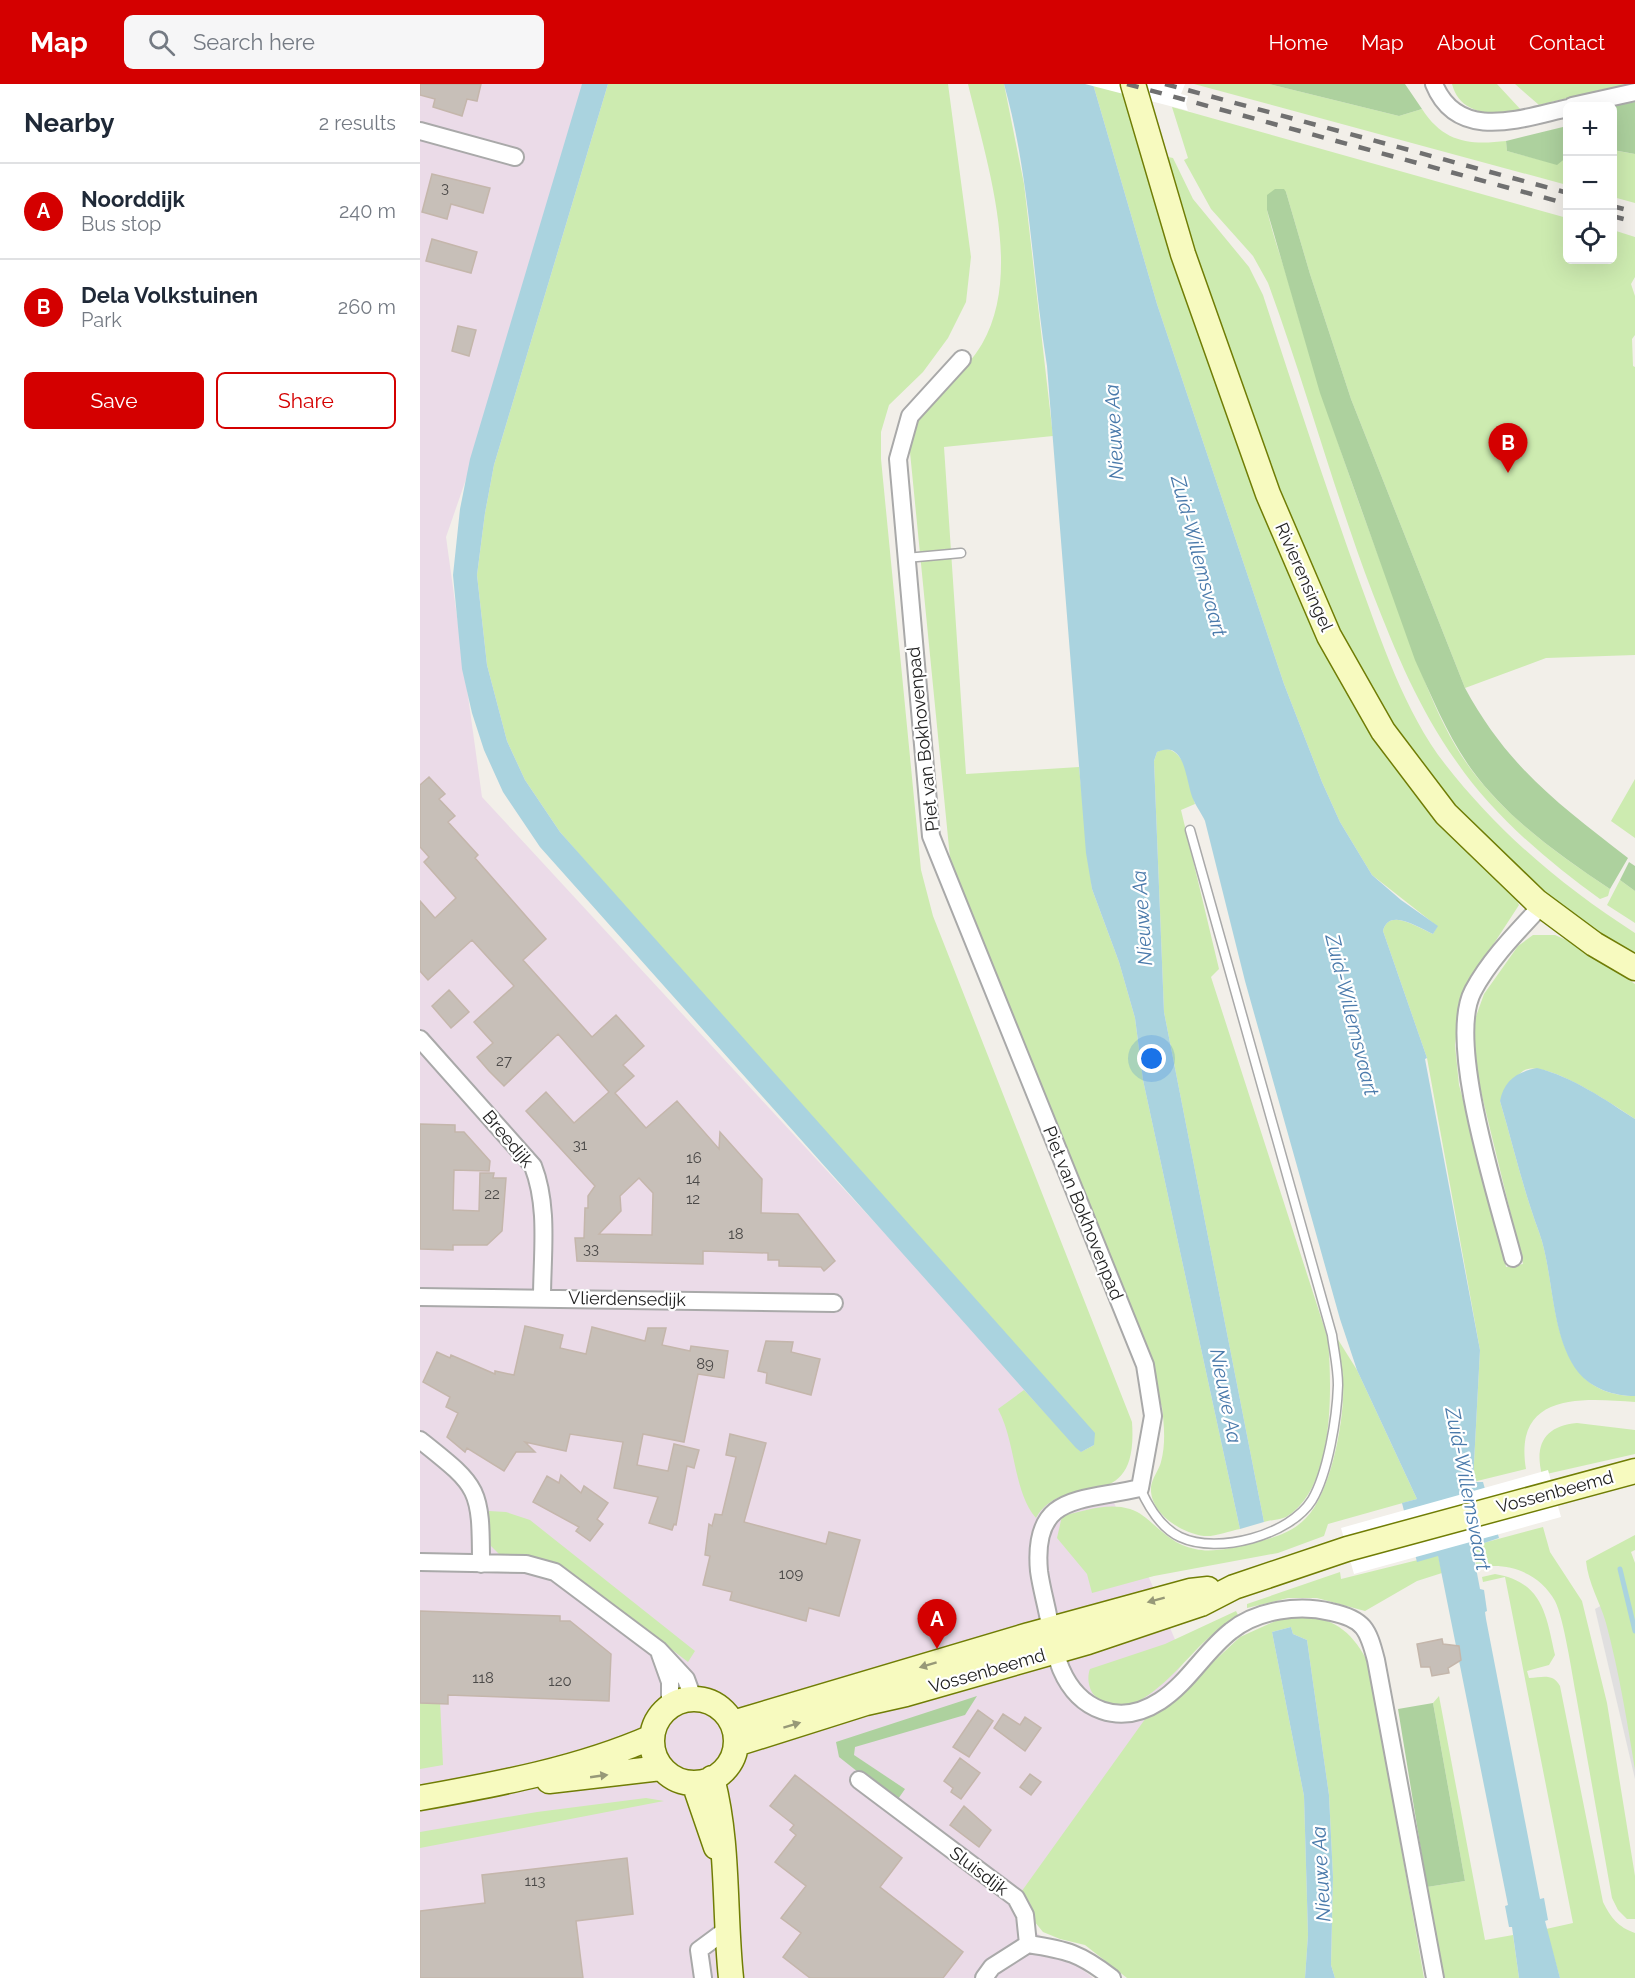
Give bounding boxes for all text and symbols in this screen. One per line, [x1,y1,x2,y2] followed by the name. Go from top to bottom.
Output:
[124,15,544,69] search box
[30,26,88,59] text: Map
[145,26,178,59] icon: search
[193,29,315,55] text: Search here
[1269,30,1328,55] text: Home
[1361,30,1404,55] text: Map
[1437,30,1496,55] text: About
[1529,30,1605,55] text: Contact
[1563,102,1617,264] map controls
[1563,102,1617,156] button: +
[24,108,114,138] text: Nearby
[319,111,396,135] text: 2 results
[1563,156,1617,210] button: −
[441,179,449,197] house number: 3
[81,186,185,212] text: Noorddijk
[37,199,50,223] text: A
[339,199,396,223] text: 240 m
[1563,210,1617,264] button: locate
[81,212,161,236] text: Bus stop
[81,282,258,308] text: Dela Volkstuinen
[37,295,50,319] text: B
[338,295,396,319] text: 260 m
[81,308,122,332] text: Park
[24,372,204,429] button: Save
[216,372,396,429] button: Share
[1100,383,1128,480] water label: Nieuwe Aa
[1488,424,1528,473] pin: B
[1166,472,1232,640] water label: Zuid-Willemsvaart
[1271,519,1338,634] street label: Rivierensingel
[902,646,943,832] street label: Piet van Bokhovenpad
[1127,869,1157,967] water label: Nieuwe Aa
[1320,931,1384,1099] water label: Zuid-Willemsvaart
[1137,1044,1166,1073] your location
[496,1052,512,1070] house number: 27
[479,1106,539,1172] street label: Breedijk
[1039,1123,1128,1303] street label: Piet van Bokhovenpad
[573,1136,588,1154] house number: 31
[686,1149,702,1167] house number: 16
[686,1170,700,1188] house number: 14
[484,1185,500,1203] house number: 22
[686,1190,700,1208] house number: 12
[728,1225,744,1243] house number: 18
[583,1240,599,1258] house number: 33
[568,1287,687,1310] street label: Vlierdensedijk
[1205,1347,1247,1445] water label: Nieuwe Aa
[696,1355,714,1373] house number: 89
[1440,1404,1496,1573] water label: Zuid-Willemsvaart
[1494,1466,1616,1517] street label: Vossenbeemd
[779,1565,803,1583] house number: 109
[1147,1596,1165,1605] one-way arrow
[918,1600,956,1649] pin: A
[926,1644,1048,1697] street label: Vossenbeemd
[919,1661,937,1670] one-way arrow
[472,1669,494,1687] house number: 118
[548,1672,572,1690] house number: 120
[783,1720,801,1729] one-way arrow
[590,1771,609,1780] one-way arrow
[1307,1825,1335,1922] water label: Nieuwe Aa
[946,1842,1013,1900] street label: Sluisdijk
[525,1872,545,1890] house number: 113

